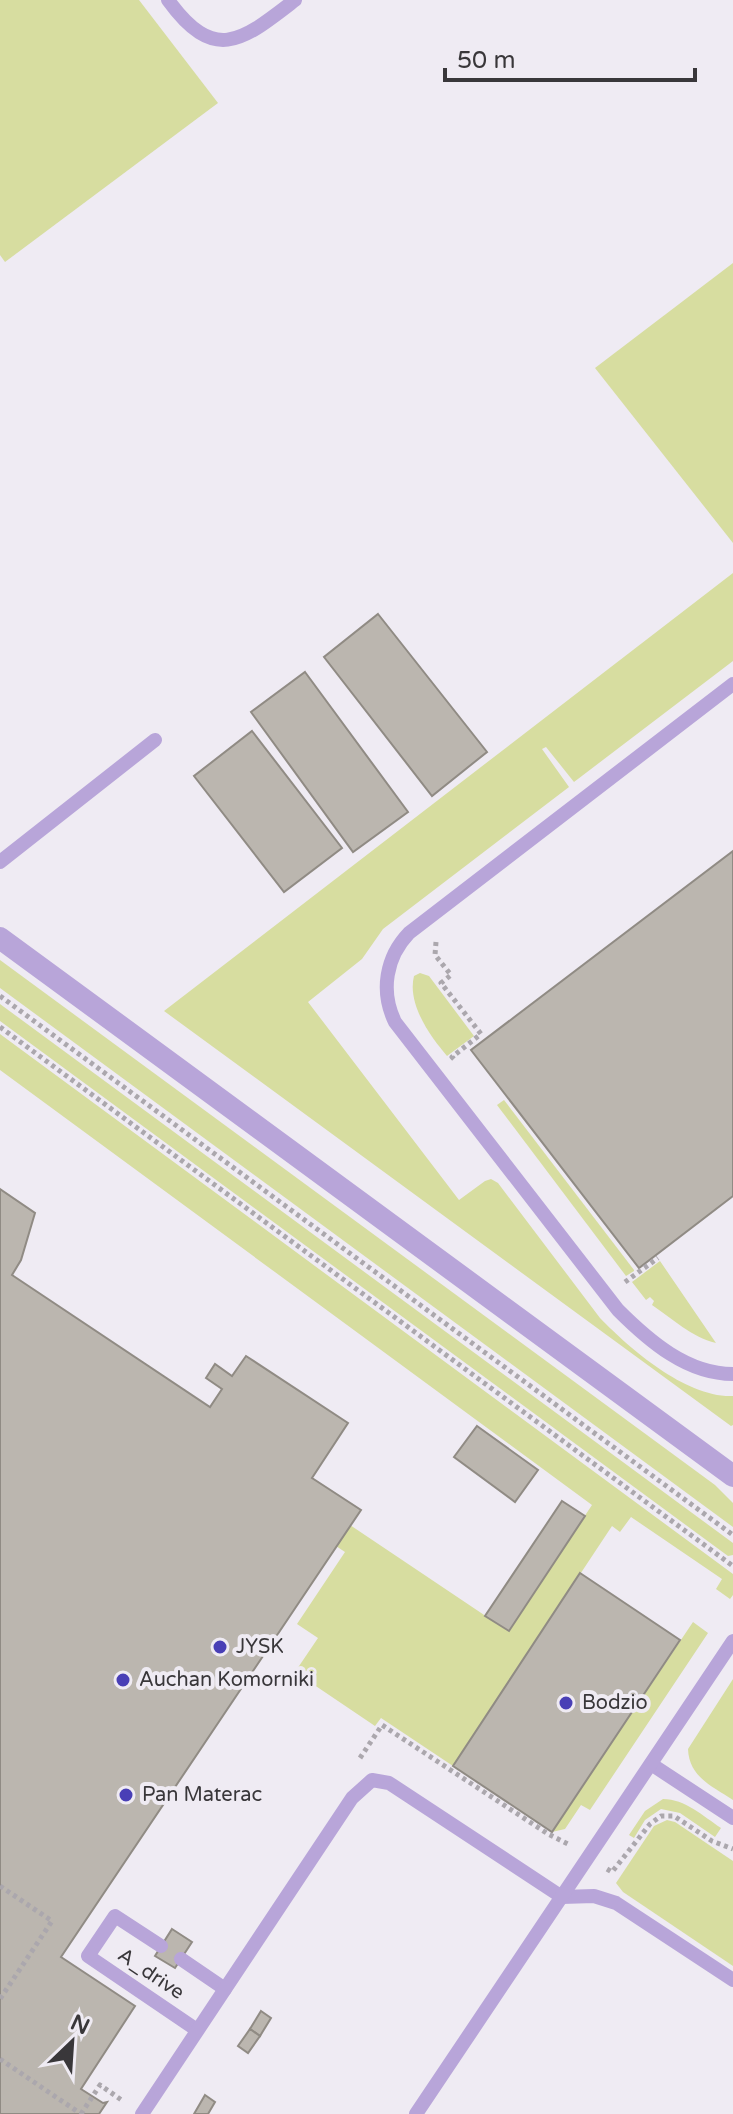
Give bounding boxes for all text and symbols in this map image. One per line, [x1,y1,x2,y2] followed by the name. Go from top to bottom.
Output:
[445,32,695,82] scale bar
[457,46,515,75] text: 50 m
[236,1635,284,1659] place label: JYSK
[211,1638,229,1656] marker: JYSK
[139,1668,314,1692] place label: Auchan Komorniki
[114,1671,132,1689] marker: Auchan Komorniki
[582,1691,648,1715] place label: Bodzio
[557,1694,575,1712] marker: Bodzio
[142,1783,262,1807] place label: Pan Materac
[117,1786,135,1804] marker: Pan Materac
[113,1943,189,2005] street label: A_drive
[32,2002,112,2082] north arrow
[67,2009,94,2040] text: N

